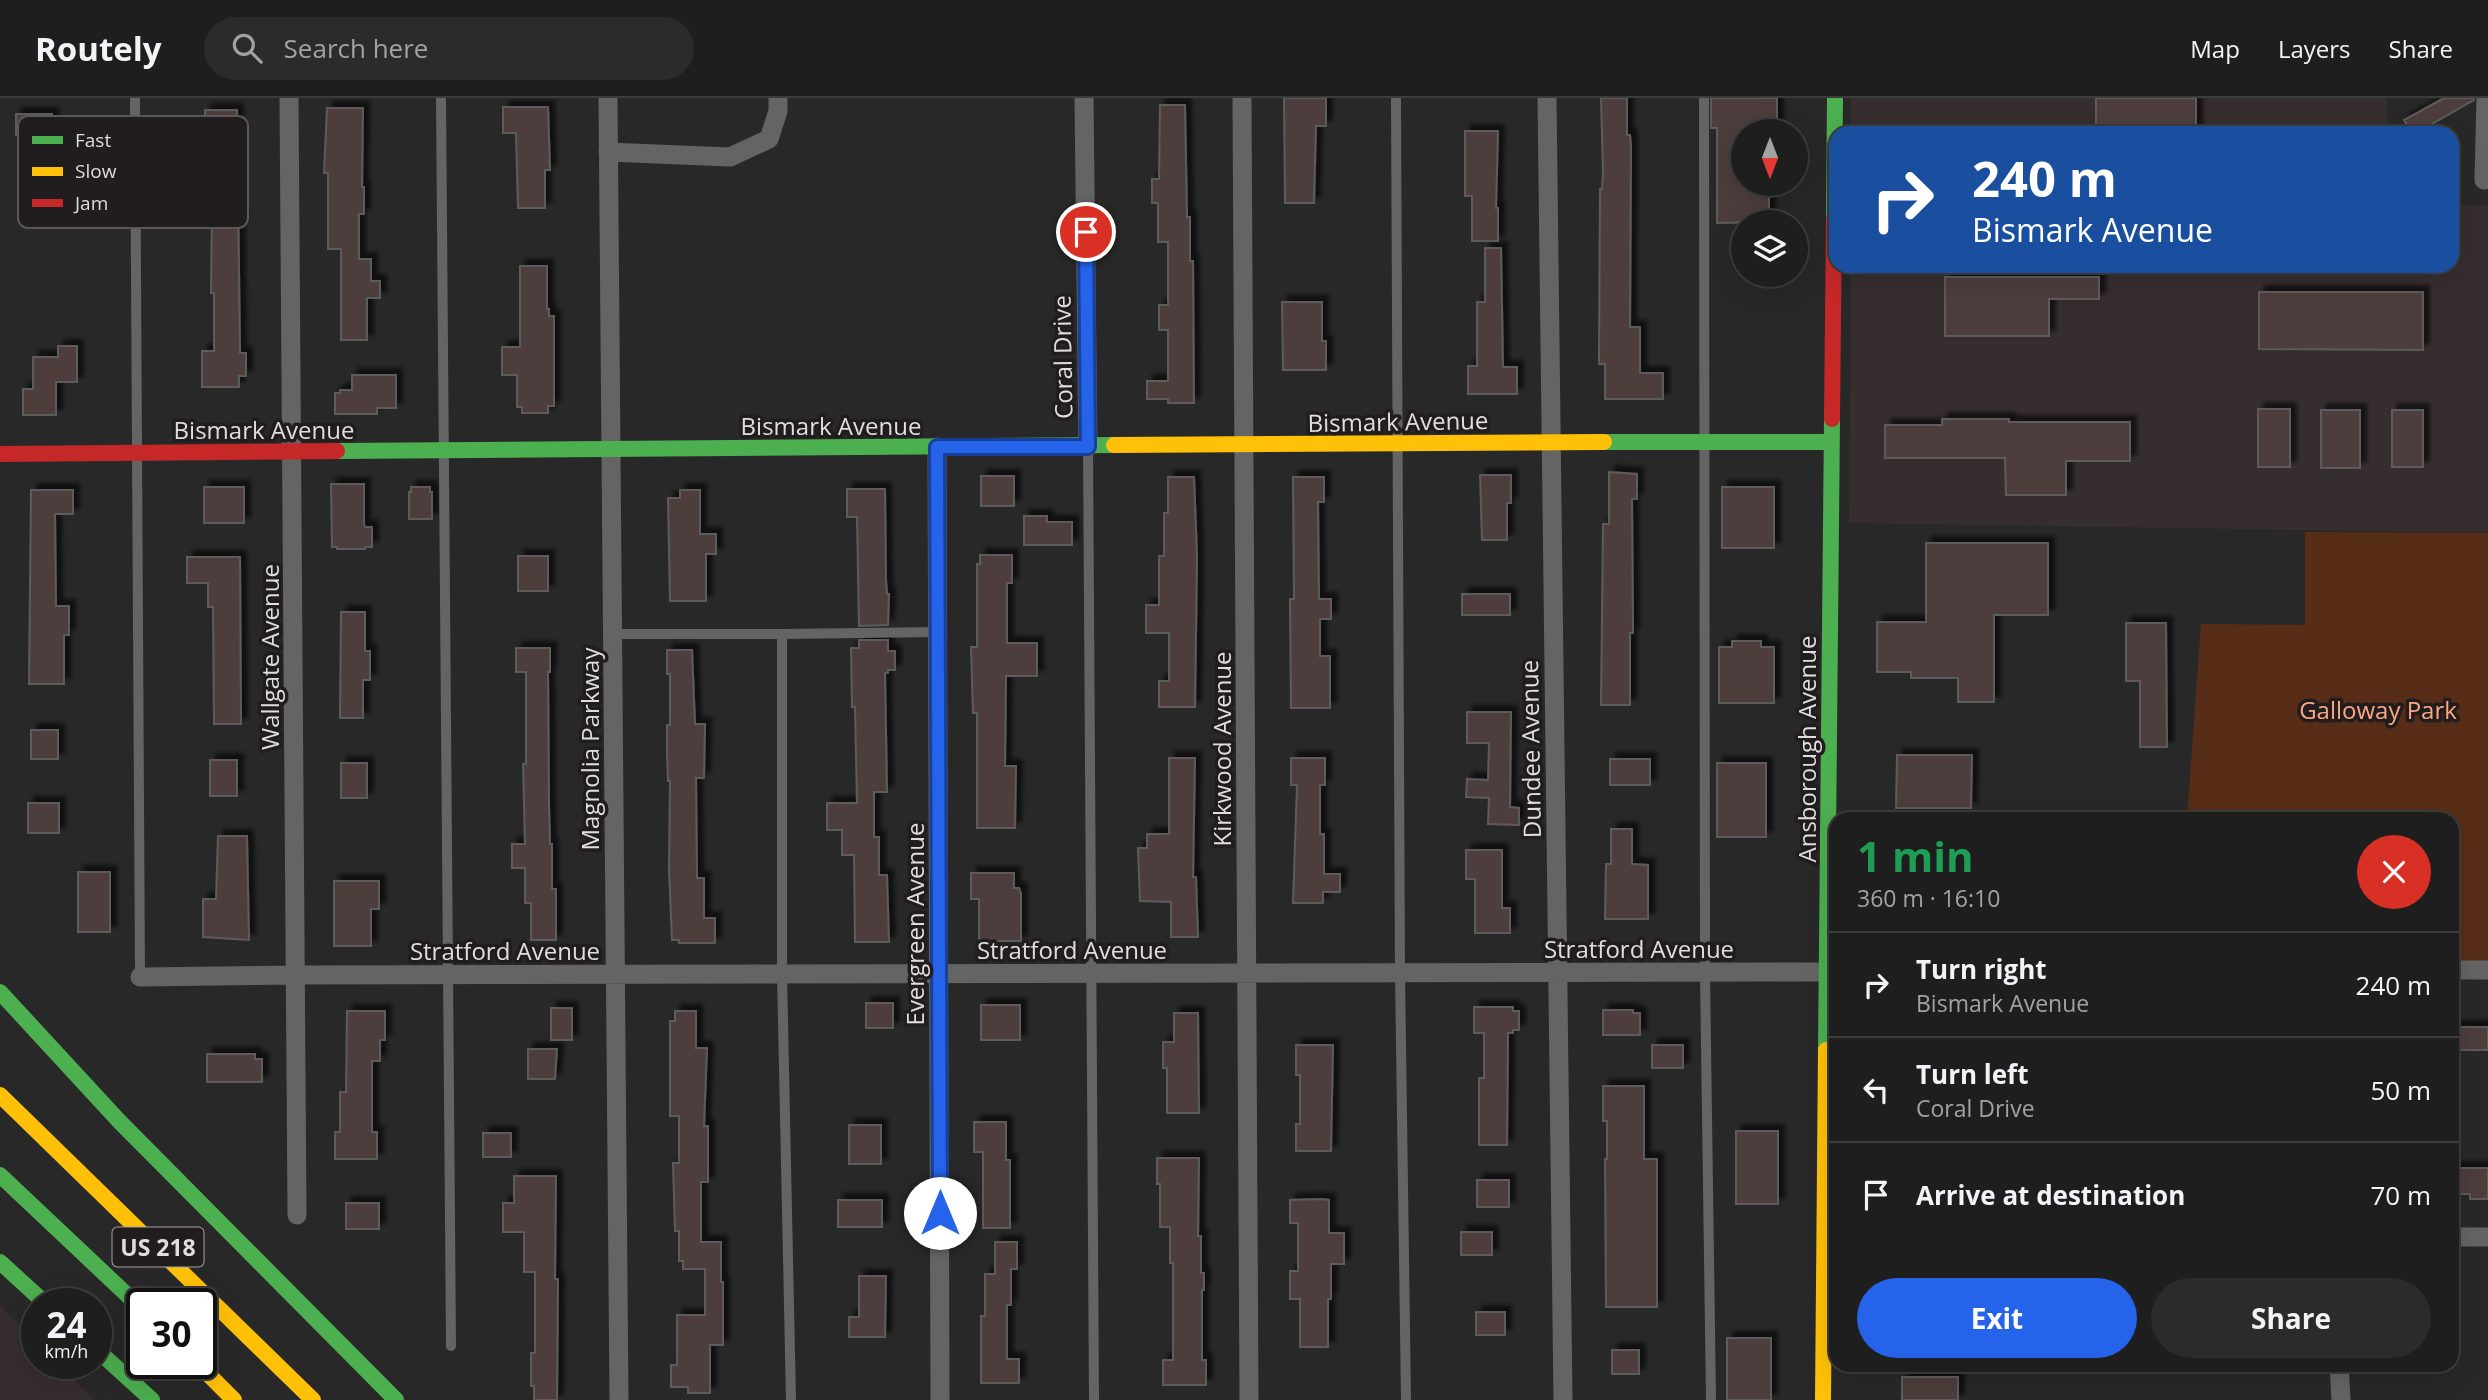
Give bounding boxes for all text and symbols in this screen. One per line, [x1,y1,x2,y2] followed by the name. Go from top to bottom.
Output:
[204,17,694,80] search box
[35,26,162,71] text: Routely
[228,29,266,67] icon: search
[284,30,428,66] text: Search here
[2190,32,2240,65] text: Map
[2278,32,2351,65] text: Layers
[2389,32,2453,65] text: Share
[18,116,248,228] legend
[1731,119,1808,196] north arrow
[1731,119,1808,287] map controls
[75,127,111,153] text: Fast
[1972,145,2117,211] text: 240 m
[1857,154,1948,245] icon: right
[75,158,117,184] text: Slow
[73,190,108,216] text: Jam
[1056,202,1116,262] pin
[1972,208,2213,251] text: Bismark Avenue
[1731,210,1808,287] button: layers
[1067,213,1105,251] icon: arrive
[1044,295,1080,419] street label: Coral Drive
[1307,403,1489,439] street label: Bismark Avenue
[741,409,921,442] street label: Bismark Avenue
[174,413,354,446] street label: Bismark Avenue
[253,564,286,750] street label: Wallgate Avenue
[1790,636,1823,862] street label: Ansborough Avenue
[573,647,606,850] street label: Magnolia Parkway
[1205,651,1238,847] street label: Kirkwood Avenue
[1512,660,1548,838] street label: Dundee Avenue
[2299,693,2457,726] park label: Galloway Park
[898,823,931,1025] street label: Evergreen Avenue
[1857,827,1974,884] text: 1 min
[2357,835,2431,909] button: close
[1857,882,2000,914] text: 360 m · 16:10
[1544,932,1734,965] street label: Stratford Avenue
[977,933,1167,966] street label: Stratford Avenue
[410,934,600,967] street label: Stratford Avenue
[1916,951,2047,987] text: Turn right
[1857,966,1895,1004] icon: right
[2356,967,2431,1003] text: 240 m
[1916,987,2089,1019] text: Bismark Avenue
[1916,1056,2028,1092] text: Turn left
[1857,1071,1895,1109] icon: left
[2370,1072,2431,1108] text: 50 m
[1916,1092,2035,1124] text: Coral Drive
[903,1176,977,1250] position arrow
[1857,1176,1895,1214] icon: arrive
[1916,1177,2185,1213] text: Arrive at destination
[2370,1177,2431,1213] text: 70 m
[113,1228,204,1266] road number: US 218
[1857,1278,2137,1358] button: Exit
[2151,1278,2431,1358] button: Share
[126,1288,217,1379] speed limit sign: 30
[46,1301,87,1348] text: 24
[45,1339,88,1363] text: km/h

